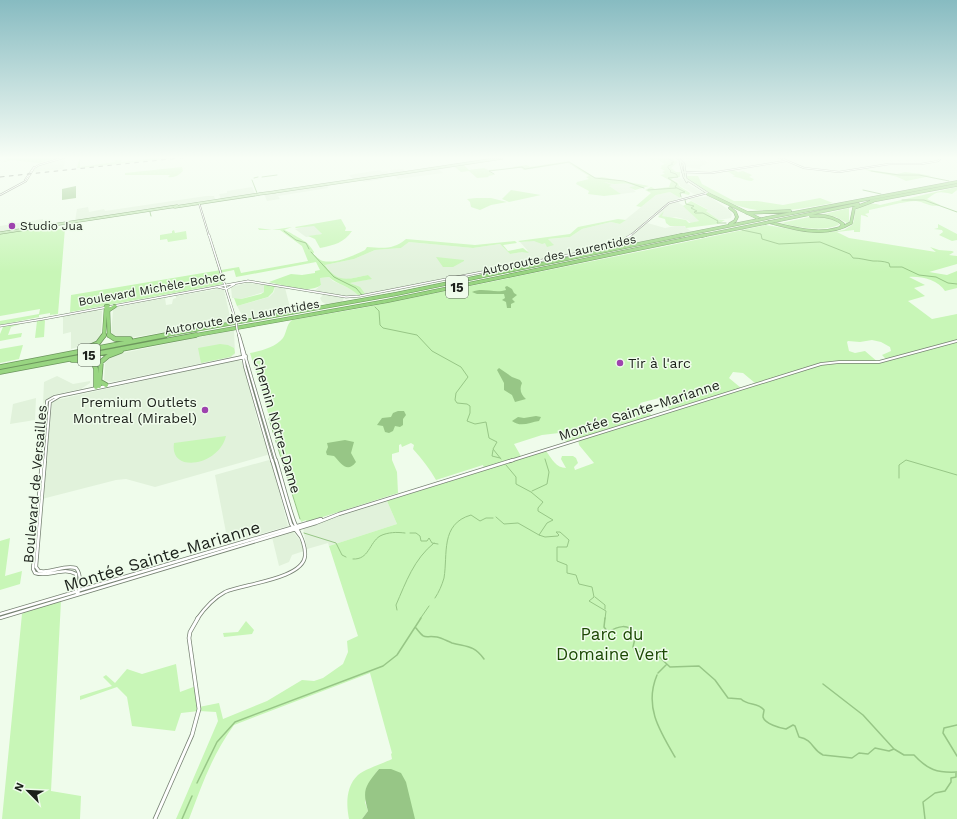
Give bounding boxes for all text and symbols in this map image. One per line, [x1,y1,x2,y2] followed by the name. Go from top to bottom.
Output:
[20,219,83,233] place label: Studio Jua
[7,221,17,231] marker: Studio Jua
[481,232,637,278] street label: Autoroute des Laurentides
[77,269,227,309] street label: Boulevard Michèle-Bohec
[446,276,468,298] road number: 15
[163,296,321,338] street label: Autoroute des Laurentides
[78,344,100,366] road number: 15
[250,355,304,495] street label: Chemin Notre-Dame
[628,355,691,371] place label: Tir à l'arc
[615,358,625,368] marker: Tir à l'arc
[556,376,722,444] street label: Montée Sainte-Marianne
[73,394,197,426] place label: Premium Outlets Montreal (Mirabel)
[20,404,50,564] street label: Boulevard de Versailles
[200,405,210,415] marker: Premium Outlets Montreal (Mirabel)
[61,517,263,595] street label: Montée Sainte-Marianne
[556,624,668,664] park label: Parc du Domaine Vert
[8,771,48,811] north arrow
[12,781,27,794] text: N

